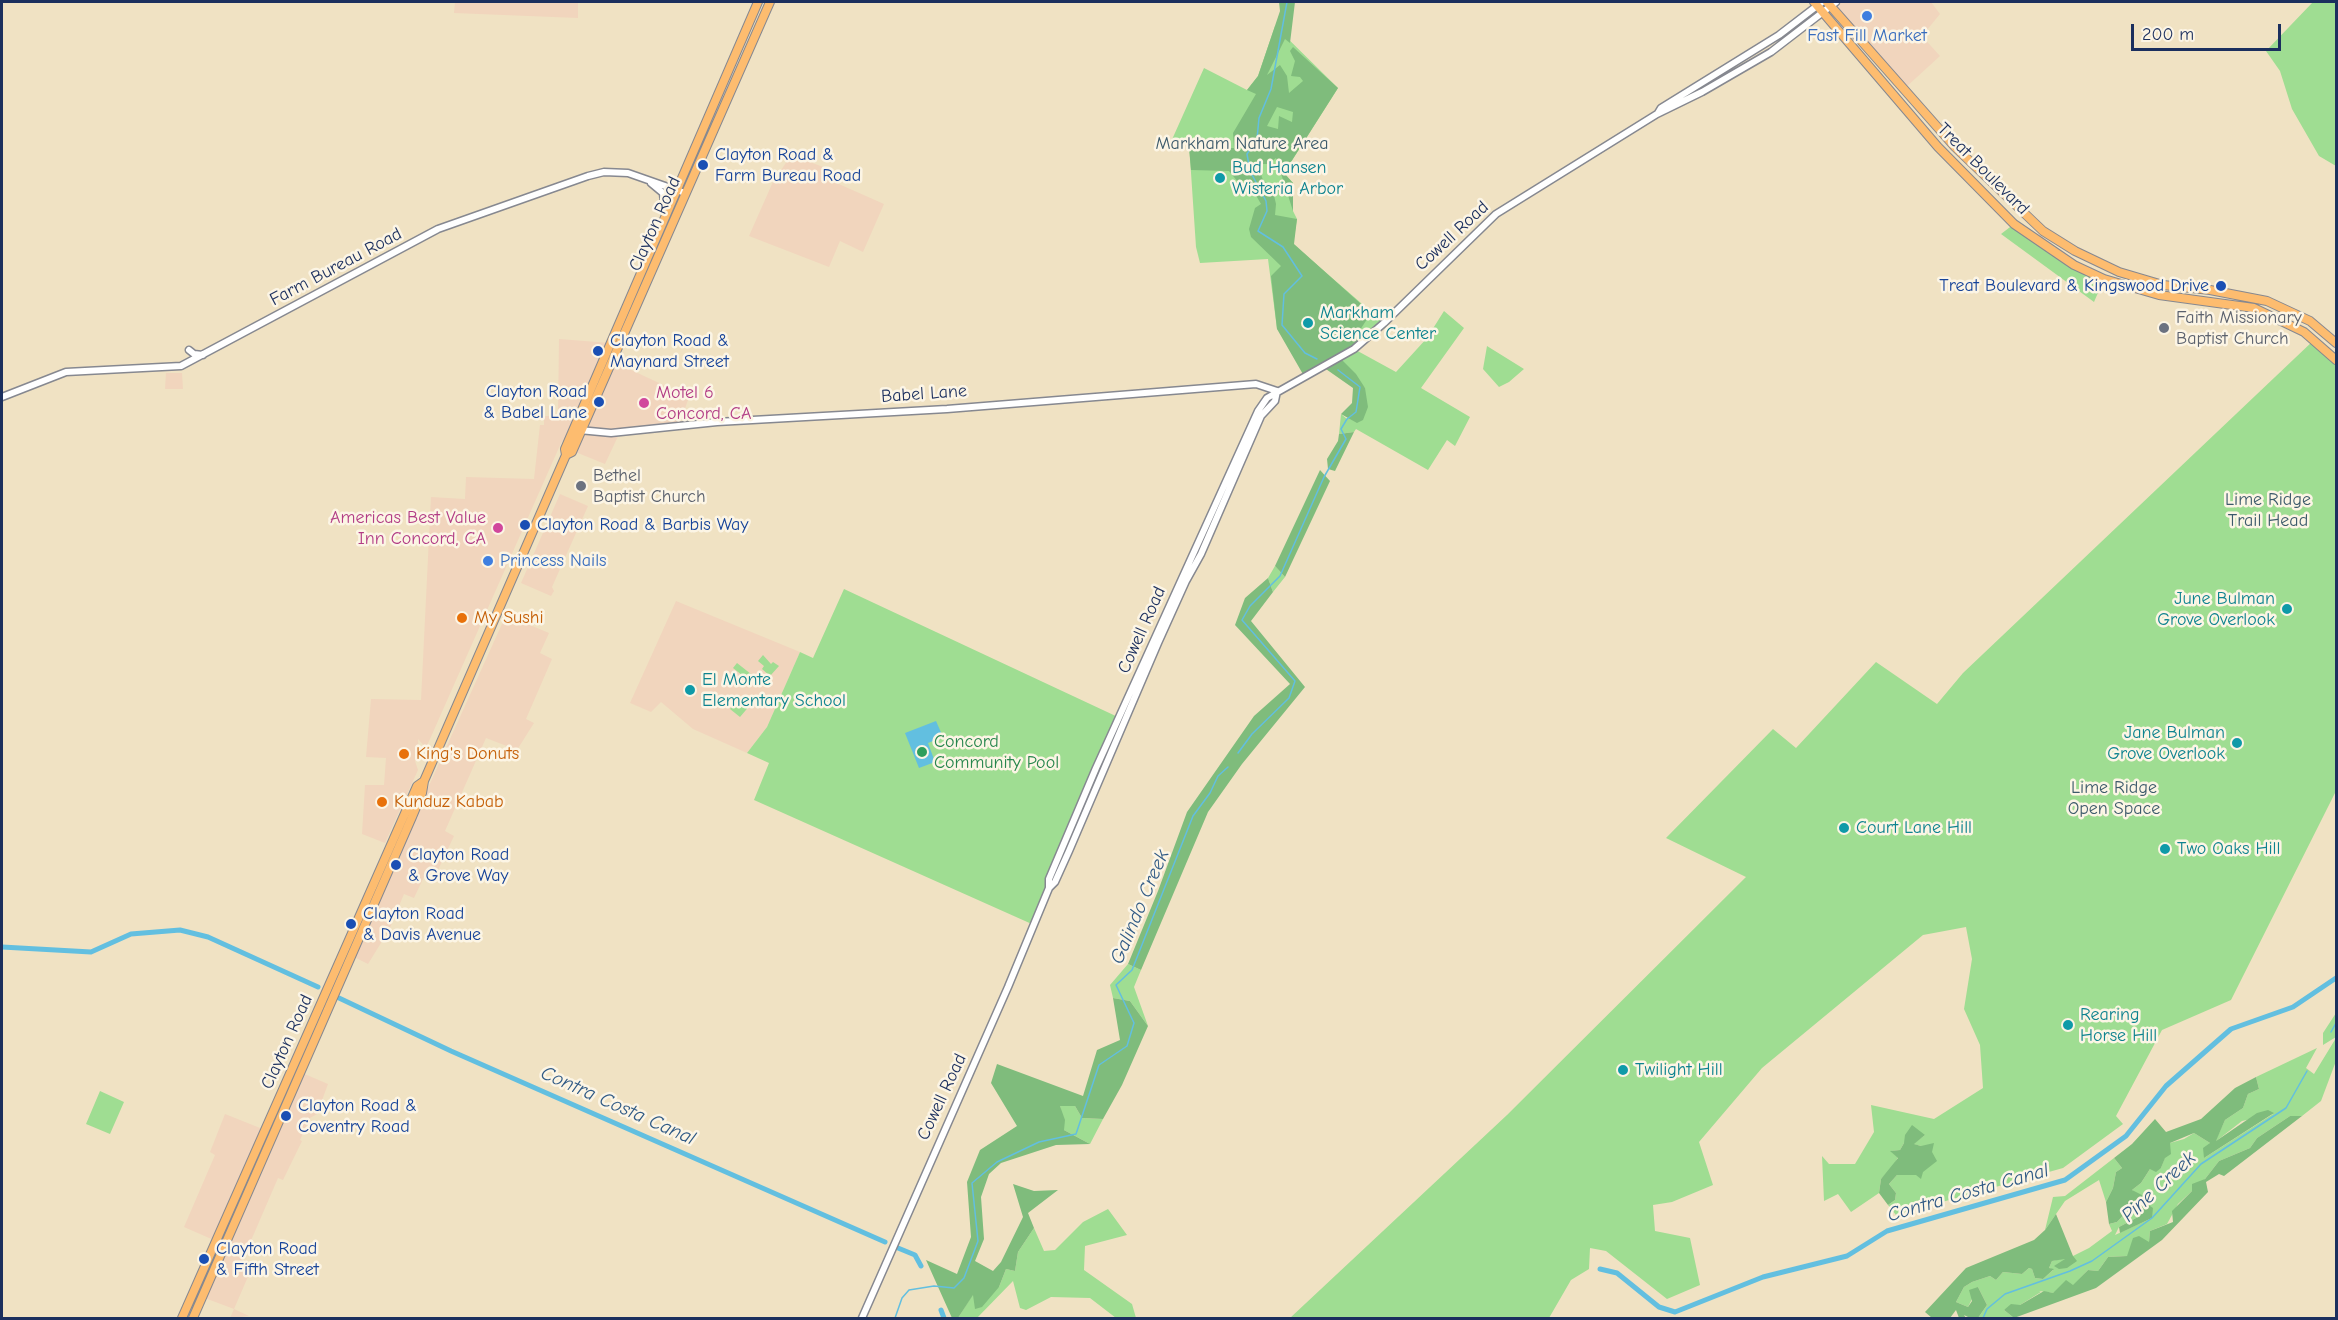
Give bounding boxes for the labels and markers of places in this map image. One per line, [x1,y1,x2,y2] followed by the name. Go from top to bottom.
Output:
[1860,9,1874,23] marker: Fast Fill Market
[1807,25,1927,47] place label: Fast Fill Market
[715,144,861,186] place label: Clayton Road & Farm Bureau Road
[1232,157,1343,200] place label: Bud Hansen Wisteria Arbor
[696,158,710,172] marker: Clayton Road & Farm Bureau Road
[1213,171,1227,185] marker: Bud Hansen Wisteria Arbor
[1939,275,2209,297] place label: Treat Boulevard & Kingswood Drive
[2214,279,2228,293] marker: Treat Boulevard & Kingswood Drive
[1320,302,1436,344] place label: Markham Science Center
[2176,307,2302,350] place label: Faith Missionary Baptist Church
[1301,316,1315,330] marker: Markham Science Center
[2157,321,2171,335] marker: Faith Missionary Baptist Church
[610,330,729,372] place label: Clayton Road & Maynard Street
[591,344,605,358] marker: Clayton Road & Maynard Street
[483,381,587,424] place label: Clayton Road & Babel Lane
[656,382,751,424] place label: Motel 6 Concord, CA
[592,395,606,409] marker: Clayton Road & Babel Lane
[637,396,651,410] marker: Motel 6 Concord, CA
[593,465,706,508] place label: Bethel Baptist Church
[574,479,588,493] marker: Bethel Baptist Church
[330,507,486,550] place label: Americas Best Value Inn Concord, CA
[537,514,748,536] place label: Clayton Road & Barbis Way
[518,518,532,532] marker: Clayton Road & Barbis Way
[491,521,505,535] marker: Americas Best Value Inn Concord, CA
[500,550,607,572] place label: Princess Nails
[481,554,495,568] marker: Princess Nails
[2157,588,2275,630] place label: June Bulman Grove Overlook
[2280,602,2294,616] marker: June Bulman Grove Overlook
[474,607,543,629] place label: My Sushi
[455,611,469,625] marker: My Sushi
[702,669,846,712] place label: El Monte Elementary School
[683,683,697,697] marker: El Monte Elementary School
[2107,722,2225,764] place label: Jane Bulman Grove Overlook
[934,731,1059,774] place label: Concord Community Pool
[2230,736,2244,750] marker: Jane Bulman Grove Overlook
[416,743,519,765] place label: King's Donuts
[915,745,929,759] marker: Concord Community Pool
[397,747,411,761] marker: King's Donuts
[394,791,504,813] place label: Kunduz Kabab
[375,795,389,809] marker: Kunduz Kabab
[1856,817,1972,839] place label: Court Lane Hill
[1837,821,1851,835] marker: Court Lane Hill
[2177,838,2280,860] place label: Two Oaks Hill
[2158,842,2172,856] marker: Two Oaks Hill
[408,844,509,886] place label: Clayton Road & Grove Way
[389,858,403,872] marker: Clayton Road & Grove Way
[363,903,481,946] place label: Clayton Road & Davis Avenue
[344,917,358,931] marker: Clayton Road & Davis Avenue
[2080,1004,2157,1046] place label: Rearing Horse Hill
[2061,1018,2075,1032] marker: Rearing Horse Hill
[1635,1059,1723,1081] place label: Twilight Hill
[1616,1063,1630,1077] marker: Twilight Hill
[298,1095,417,1138] place label: Clayton Road & Coventry Road
[279,1109,293,1123] marker: Clayton Road & Coventry Road
[216,1238,319,1280] place label: Clayton Road & Fifth Street
[197,1252,211,1266] marker: Clayton Road & Fifth Street

